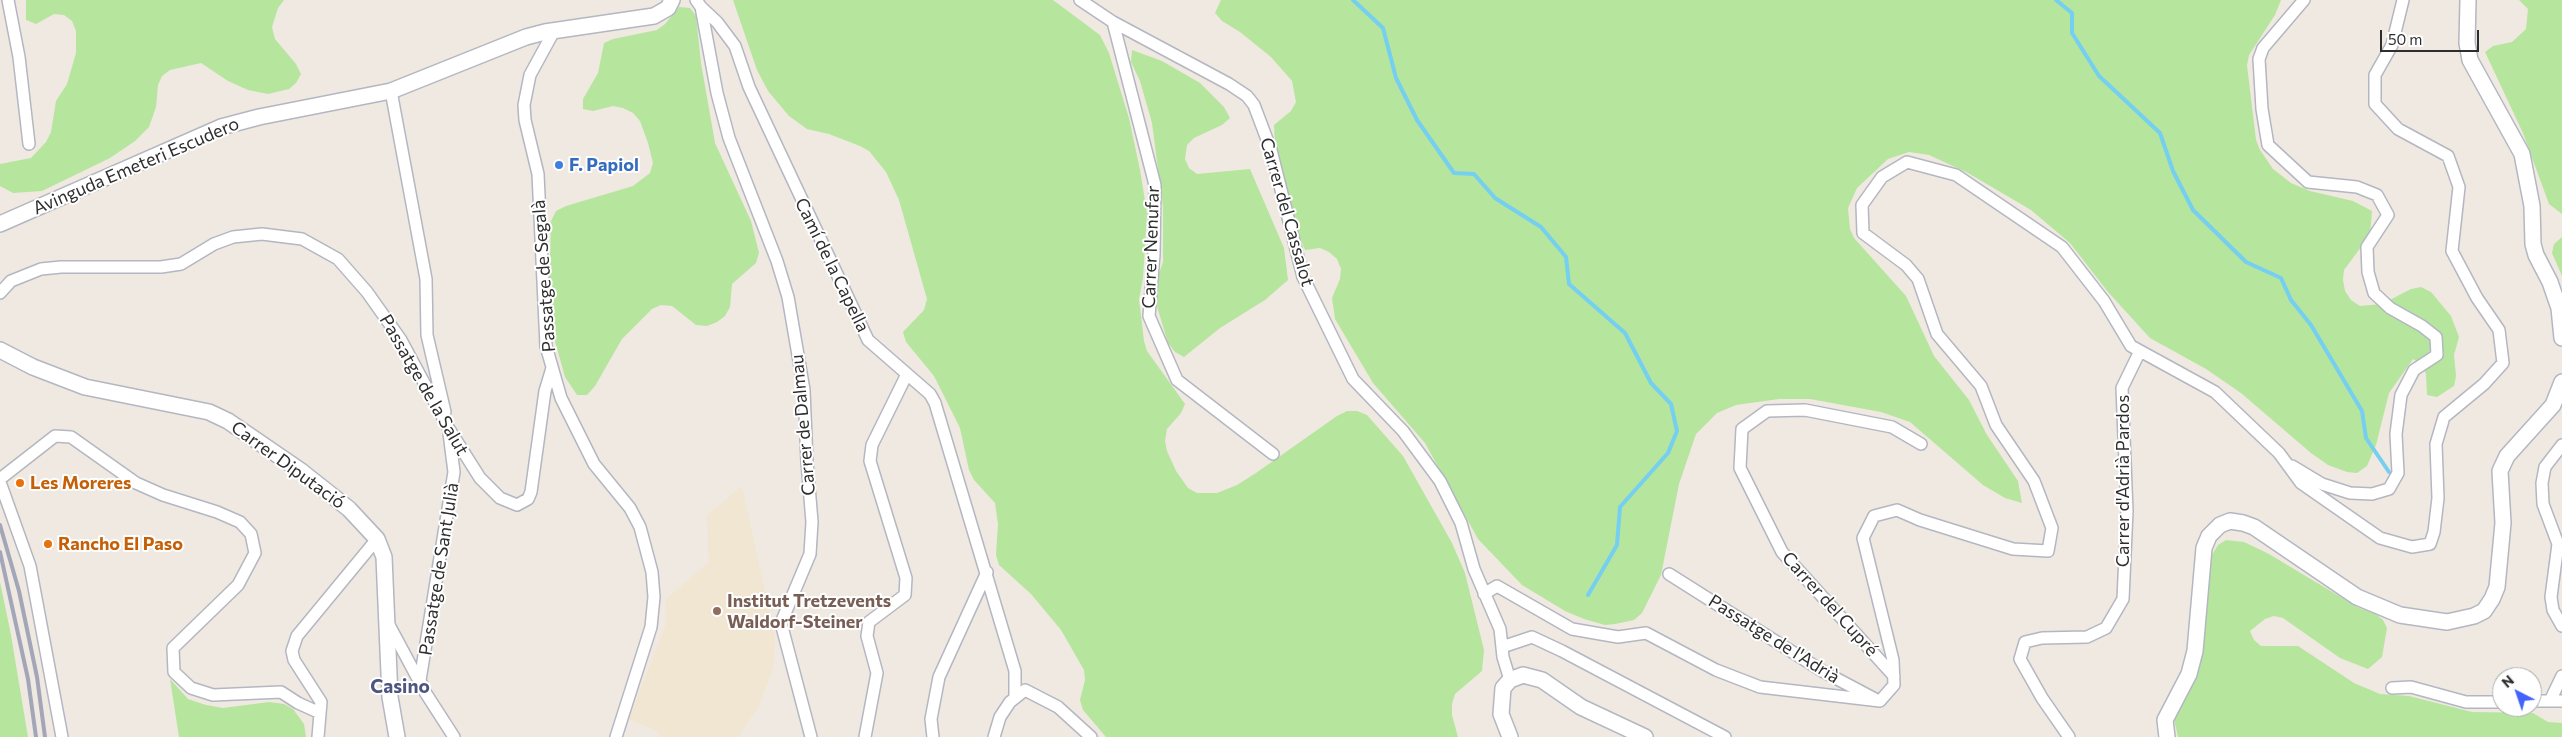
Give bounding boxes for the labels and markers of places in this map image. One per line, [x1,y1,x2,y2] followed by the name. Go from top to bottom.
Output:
[569,154,639,176] place label: F. Papiol
[553,159,565,171] marker: F. Papiol
[30,472,131,494] place label: Les Moreres
[14,477,26,489] marker: Les Moreres
[58,533,183,555] place label: Rancho El Paso
[42,538,54,550] marker: Rancho El Paso
[727,590,891,632] place label: Institut Tretzevents Waldorf-Steiner
[711,605,723,617] marker: Institut Tretzevents Waldorf-Steiner

